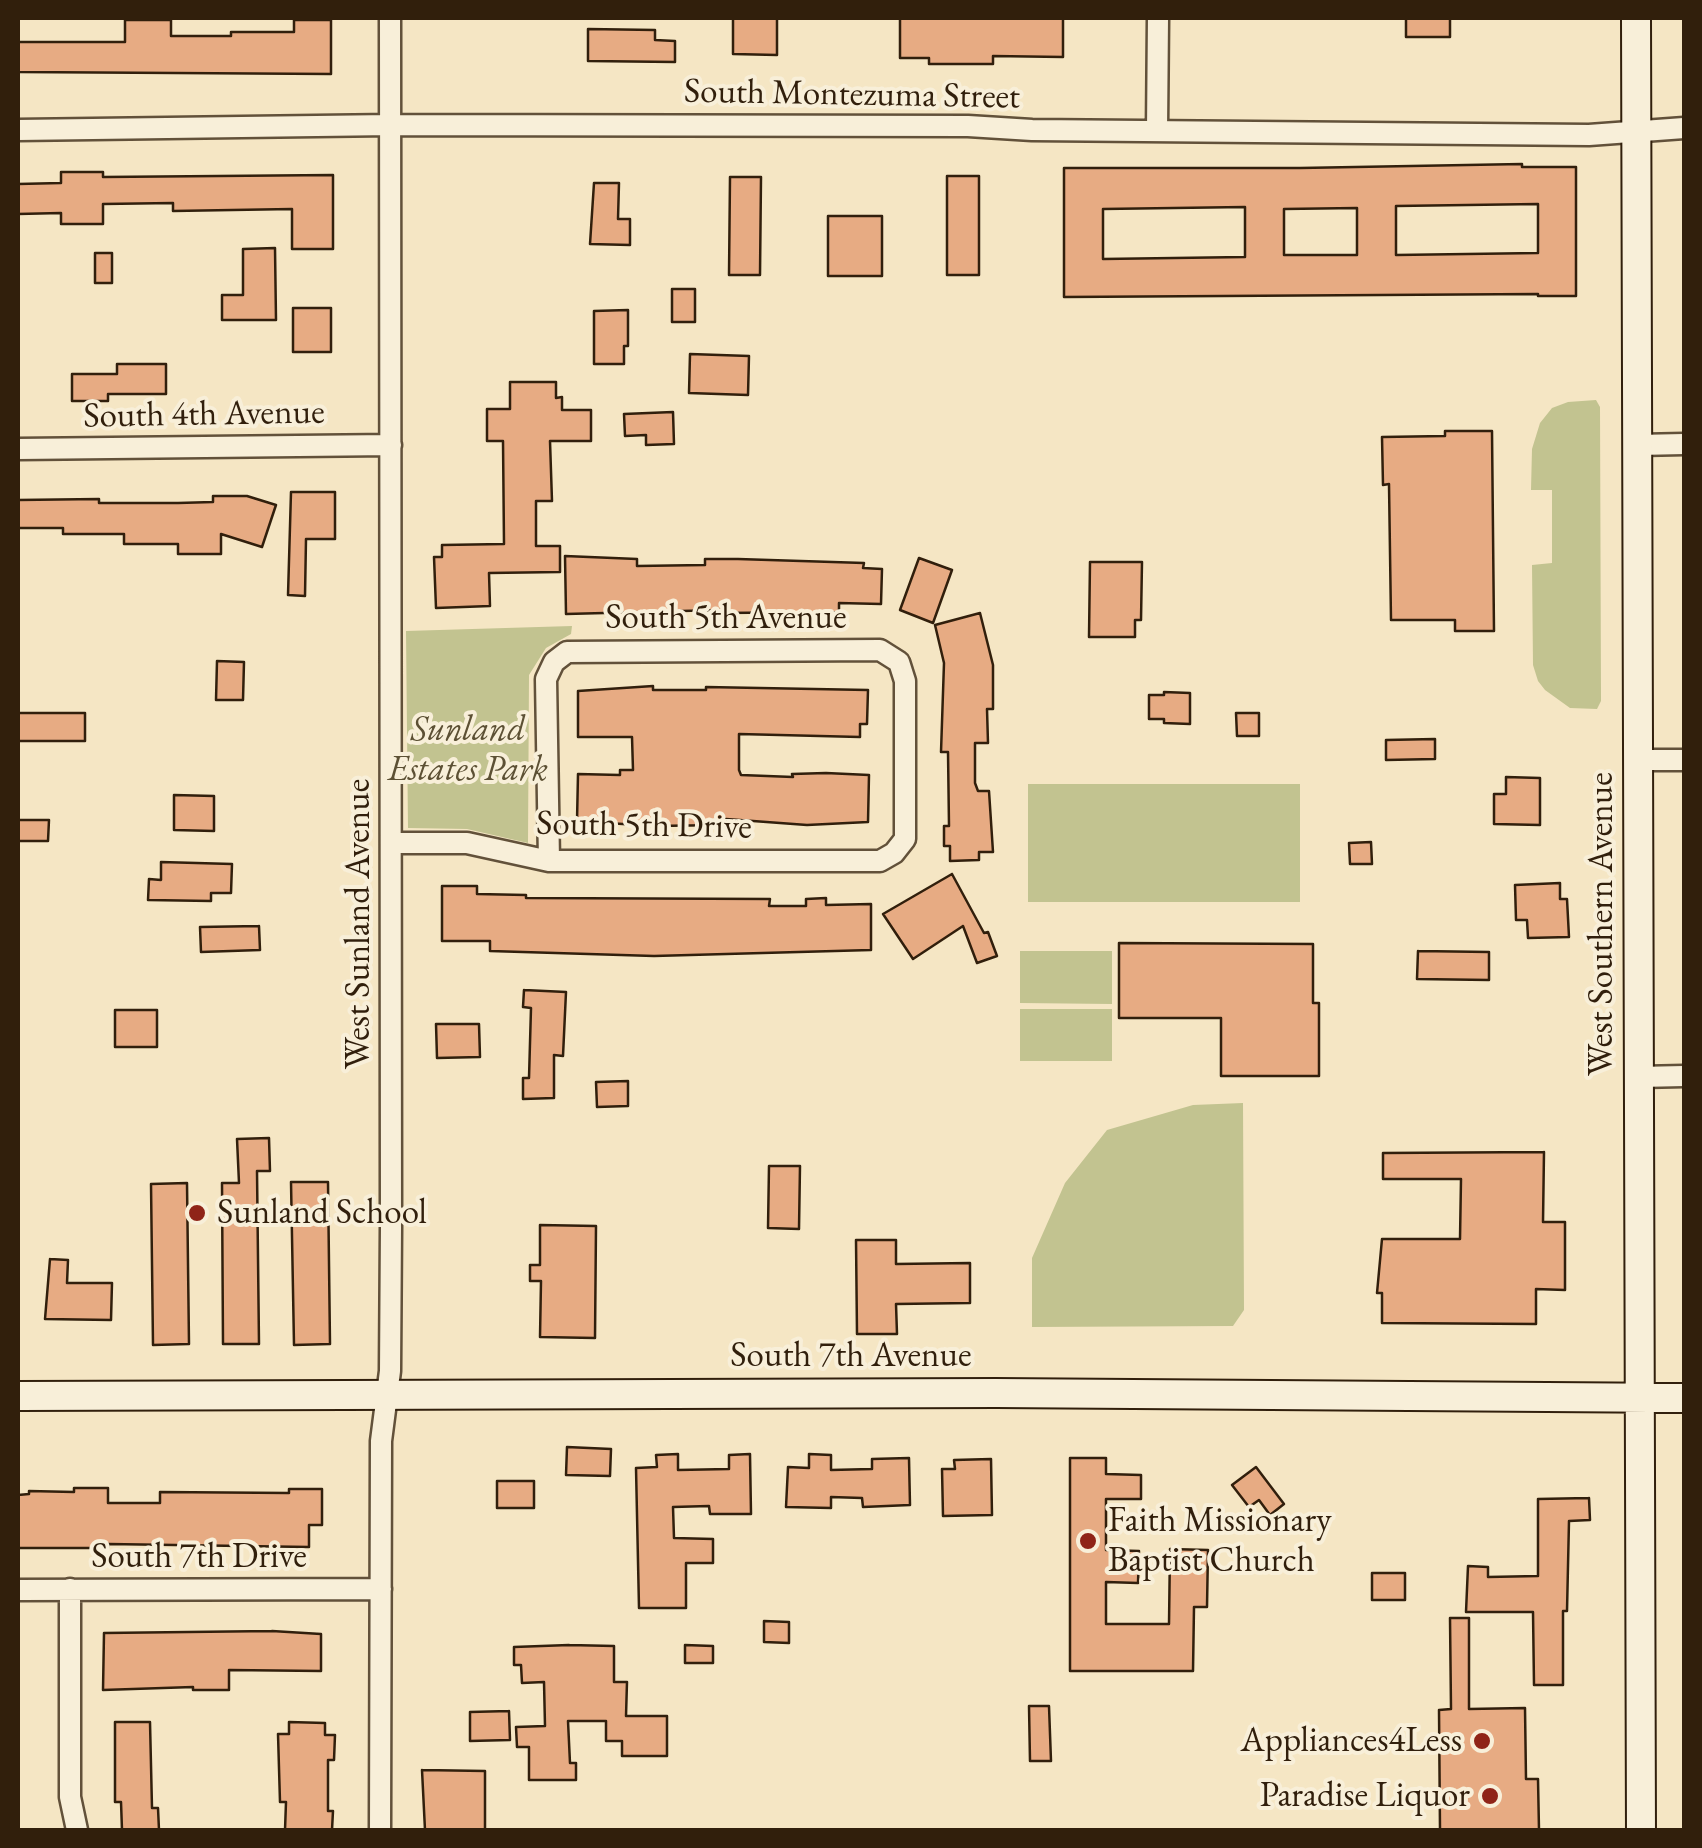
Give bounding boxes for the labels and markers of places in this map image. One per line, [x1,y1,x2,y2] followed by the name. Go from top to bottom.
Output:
[217,1192,427,1234] place label: Sunland School
[186,1202,208,1224] marker: Sunland School
[1108,1500,1332,1582] place label: Faith Missionary Baptist Church
[1077,1530,1099,1552] marker: Faith Missionary Baptist Church
[1241,1720,1462,1762] place label: Appliances4Less
[1471,1730,1493,1752] marker: Appliances4Less
[1260,1775,1470,1817] place label: Paradise Liquor
[1479,1785,1501,1807] marker: Paradise Liquor

